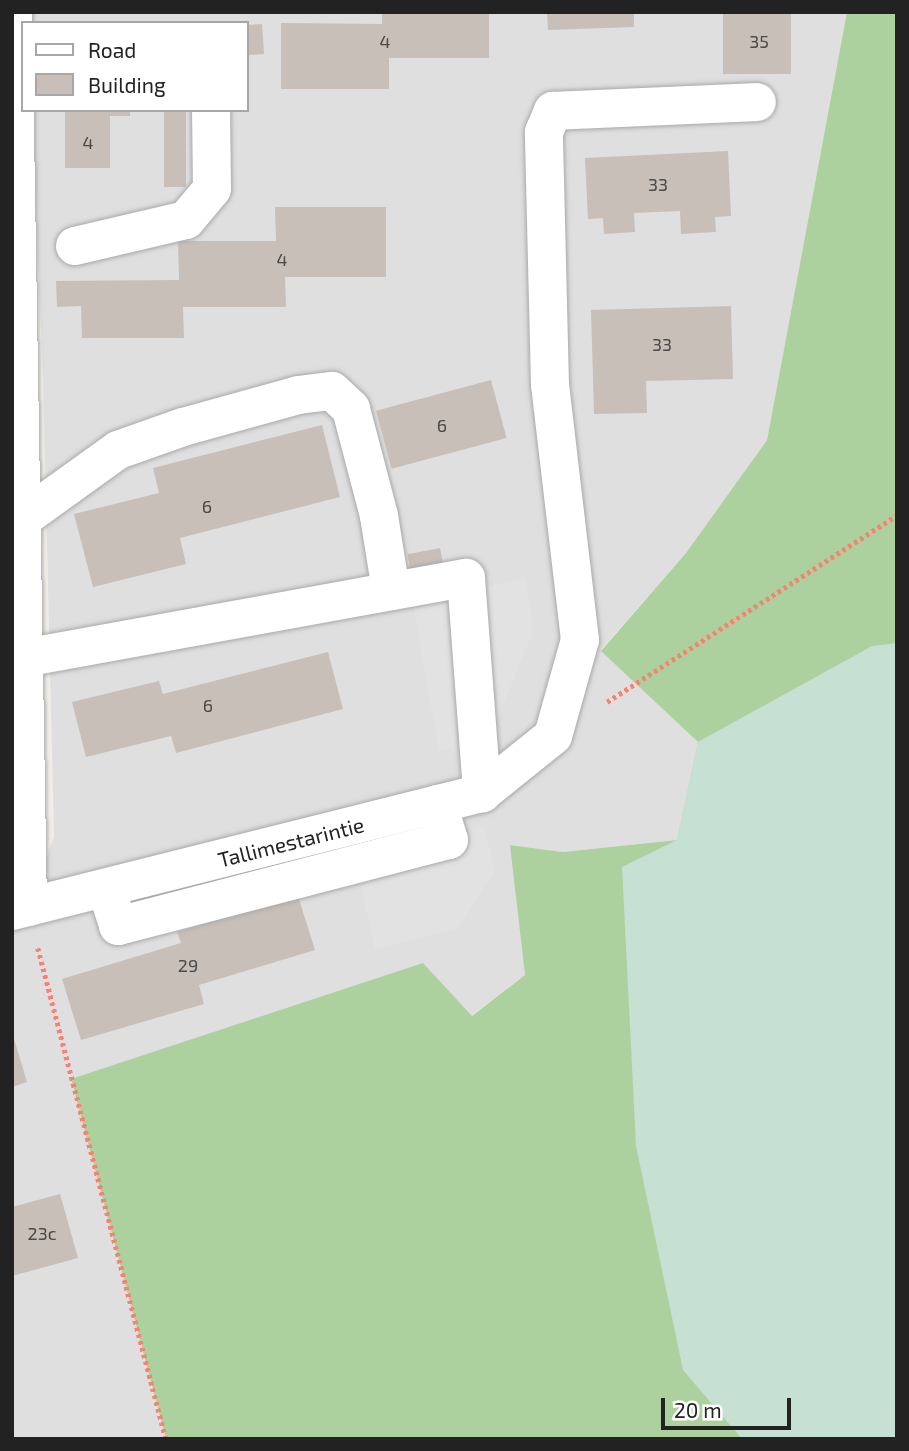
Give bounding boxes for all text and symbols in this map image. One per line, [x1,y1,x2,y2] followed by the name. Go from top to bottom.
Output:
[21,21,248,112] legend
[379,30,391,52] house number: 4
[749,30,769,52] house number: 35
[88,37,136,62] text: Road
[88,72,166,97] text: Building
[82,131,94,153] house number: 4
[648,173,668,195] house number: 33
[276,248,288,270] house number: 4
[652,333,672,355] house number: 33
[437,414,447,436] house number: 6
[202,495,212,517] house number: 6
[203,694,213,716] house number: 6
[215,812,367,872] street label: Tallimestarintie
[178,954,198,976] house number: 29
[28,1222,56,1244] house number: 23c
[664,1384,794,1428] scale bar
[674,1397,722,1422] text: 20 m

